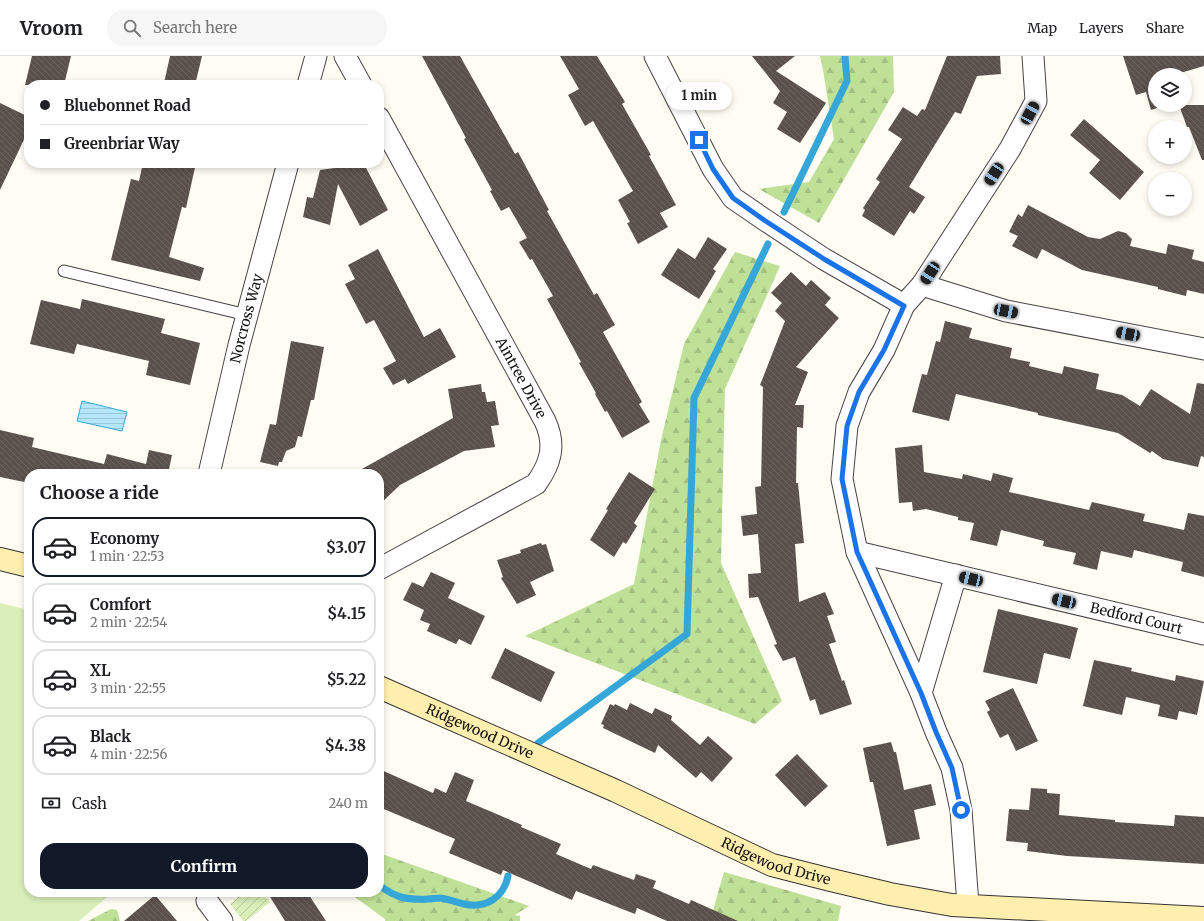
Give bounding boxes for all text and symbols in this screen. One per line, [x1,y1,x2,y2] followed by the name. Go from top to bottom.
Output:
[107,10,387,46] search box
[20,16,83,40] text: Vroom
[121,17,143,39] icon: search
[153,18,237,37] text: Search here
[1027,19,1057,37] text: Map
[1079,19,1124,37] text: Layers
[1146,19,1184,37] text: Share
[1148,68,1192,216] map controls
[1148,68,1192,112] button: layers
[666,82,732,110] callout: 1 min
[681,87,717,104] text: 1 min
[64,96,191,115] text: Bluebonnet Road
[1019,100,1041,126] car
[1148,120,1192,164] button: +
[690,131,708,149] route end
[64,134,180,153] text: Greenbriar Way
[982,161,1006,187] car
[1148,172,1192,216] button: −
[918,260,942,286] car
[226,271,267,365] street label: Norcross Way
[993,303,1019,319] car
[1115,326,1141,342] car
[491,333,551,421] street label: Aintree Drive
[40,481,159,504] text: Choose a ride
[42,529,78,565] icon: car
[90,529,159,548] text: Economy
[326,538,366,557] text: $3.07
[90,548,165,565] text: 1 min · 22:53
[958,570,984,588] car
[1051,592,1077,610] car
[42,595,78,631] icon: car
[90,595,151,614] text: Comfort
[1088,598,1185,638] street label: Bedford Court
[327,604,366,623] text: $4.15
[90,614,167,631] text: 2 min · 22:54
[42,661,78,697] icon: car
[90,661,111,680] text: XL
[327,670,366,689] text: $5.22
[90,680,166,697] text: 3 min · 22:55
[423,700,536,763] street label: Ridgewood Drive
[42,727,78,763] icon: car
[90,727,131,746] text: Black
[325,736,366,755] text: $4.38
[90,746,167,763] text: 4 min · 22:56
[40,792,62,814] icon: cash
[72,794,107,813] text: Cash
[328,795,368,812] text: 240 m
[952,801,970,819] route start
[718,833,833,889] street label: Ridgewood Drive
[40,843,368,889] button: Confirm

